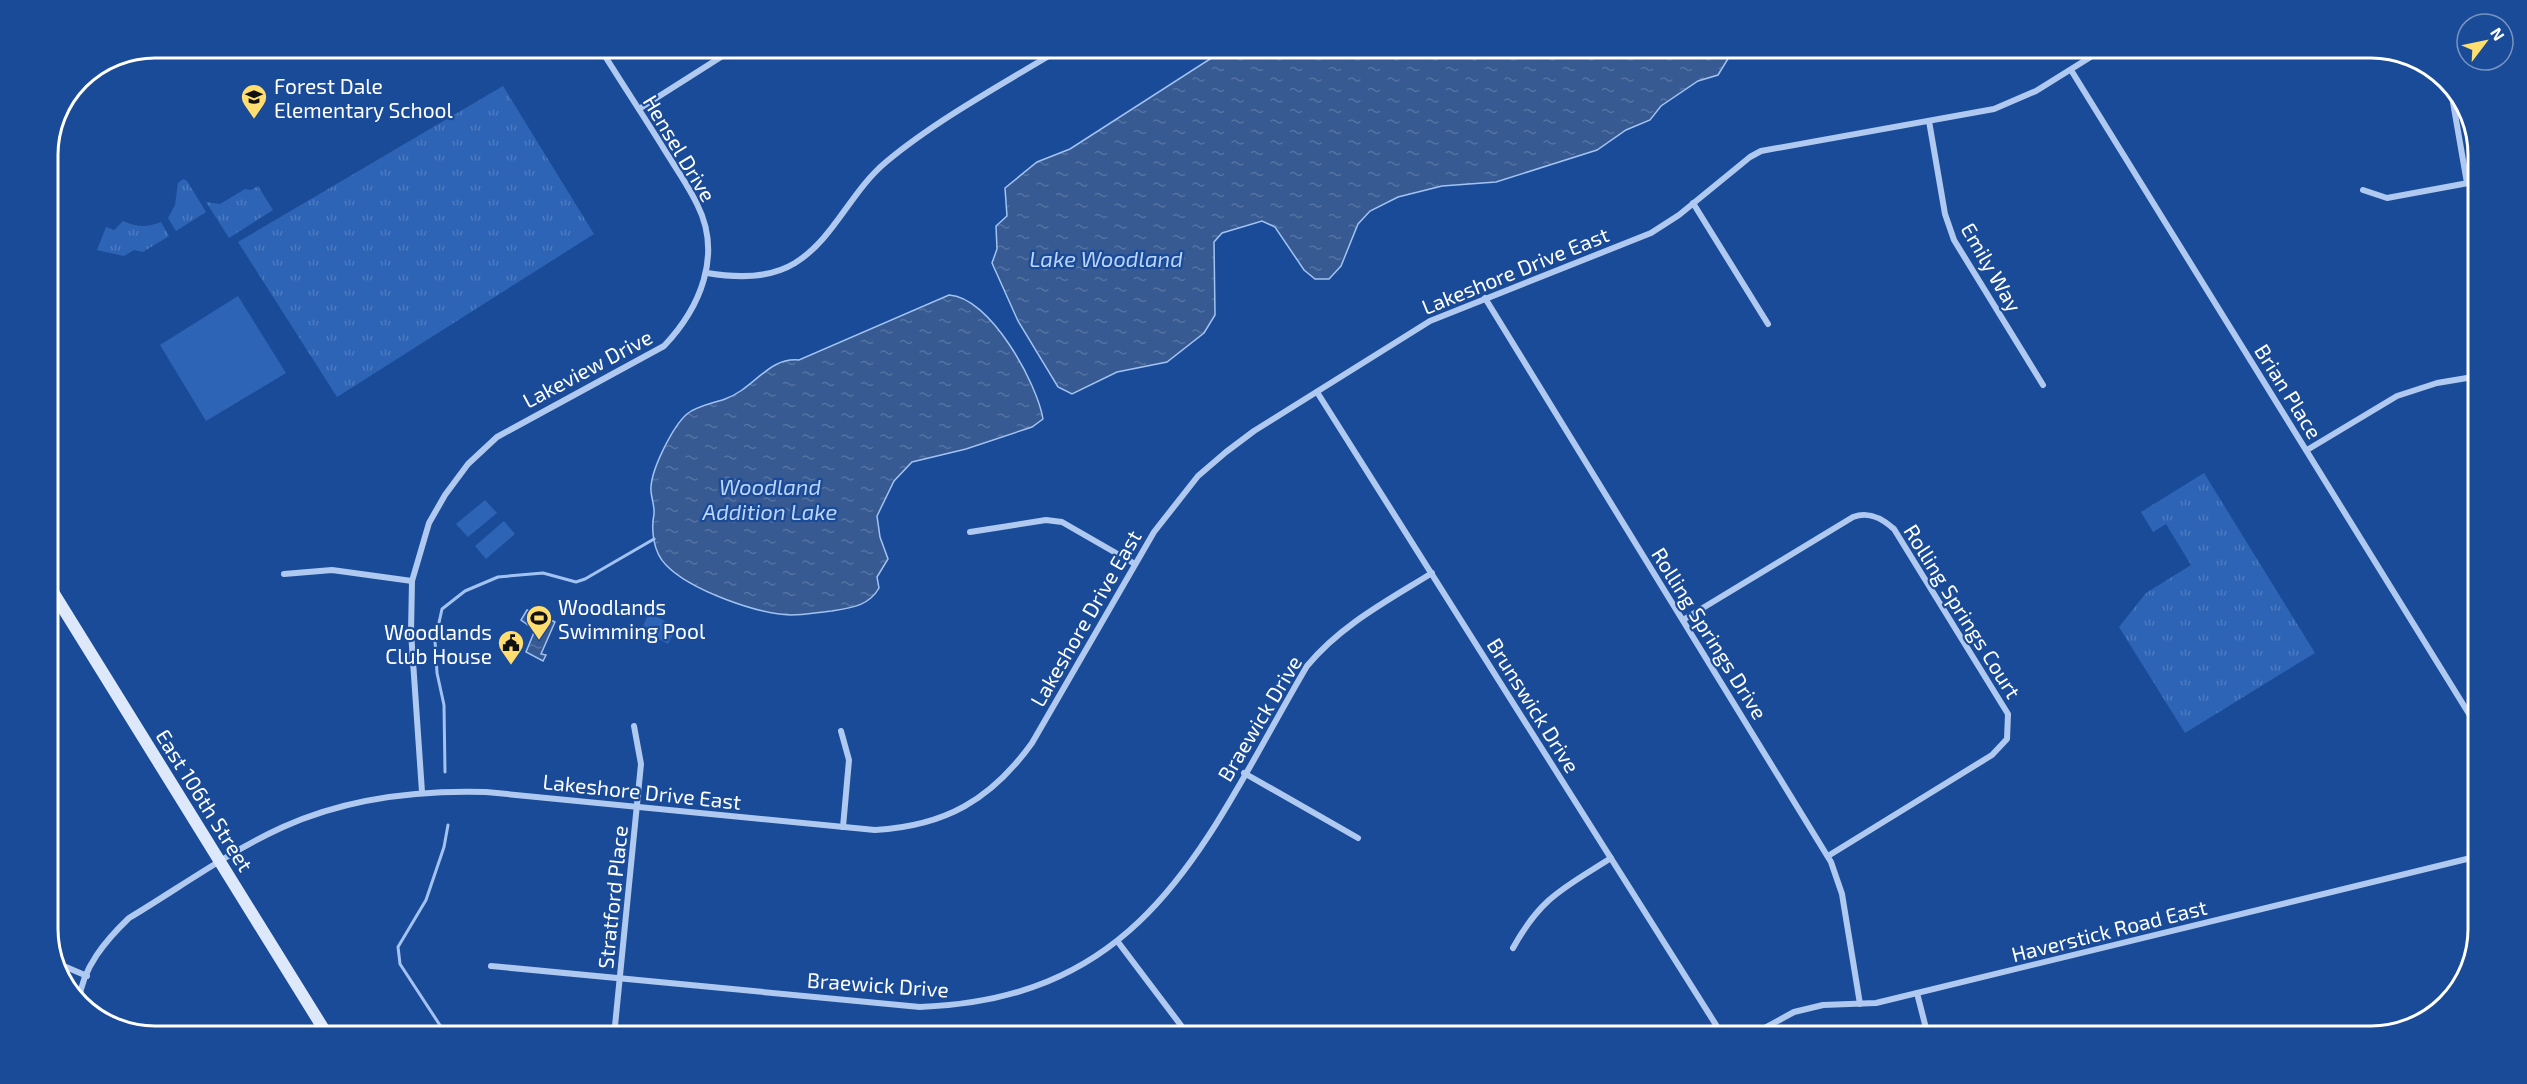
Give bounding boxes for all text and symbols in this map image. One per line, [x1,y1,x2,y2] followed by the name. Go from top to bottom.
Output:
[2455,12,2515,72] north arrow
[2487,24,2509,44] text: N
[274,73,454,122] place label: Forest Dale Elementary School
[239,82,269,120] school or university icon: Forest Dale Elementary School
[638,90,722,206] street label: Hensel Drive
[1957,218,2027,316] street label: Emily Way
[1418,221,1612,319] street label: Lakeshore Drive East
[1029,245,1183,271] water label: Lake Woodland
[518,323,656,413] street label: Lakeview Drive
[2250,339,2328,443] street label: Brian Place
[702,473,838,524] water label: Woodland Addition Lake
[1899,519,2027,703] street label: Rolling Springs Court
[1024,525,1146,711] street label: Lakeshore Drive East
[1647,542,1773,724] street label: Rolling Springs Drive
[558,594,706,643] place label: Woodlands Swimming Pool
[524,603,554,641] sports icon: Woodlands Swimming Pool
[384,619,492,668] place label: Woodlands Club House
[496,628,526,666] public building icon: Woodlands Club House
[1483,633,1585,777] street label: Brunswick Drive
[1212,651,1306,785] street label: Braewick Drive
[151,724,259,876] street label: East 106th Street
[542,768,742,814] street label: Lakeshore Drive East
[592,824,632,970] street label: Stratford Place
[2009,894,2209,966] street label: Haverstick Road East
[806,967,950,1001] street label: Braewick Drive

